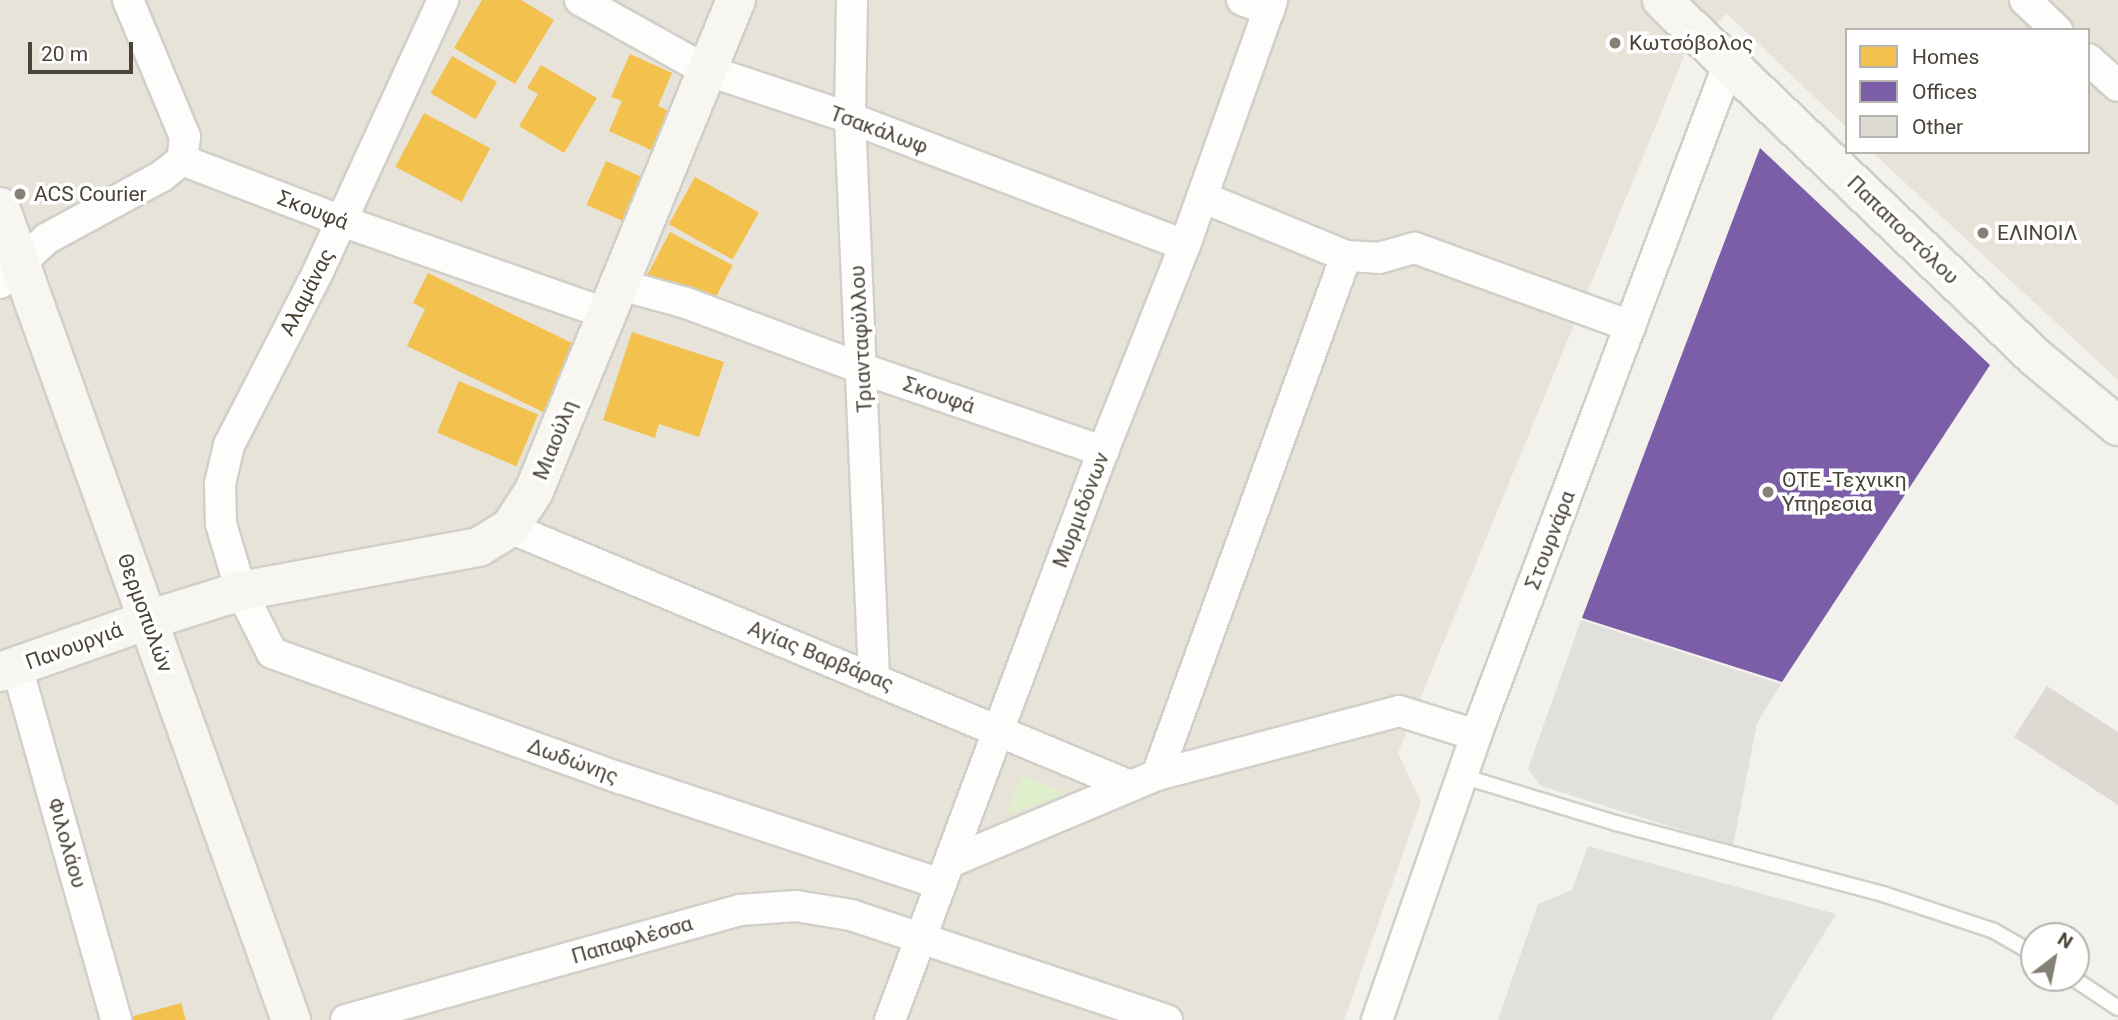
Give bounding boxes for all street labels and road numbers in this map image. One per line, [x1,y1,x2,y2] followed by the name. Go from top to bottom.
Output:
[826,101,932,159] street label: Τσακάλωφ
[1842,170,1964,290] street label: Παπαποστόλου
[274,185,352,235] street label: Σκουφά
[274,244,340,340] street label: Αλαμάνας
[845,265,877,413] street label: Τριανταφύλλου
[900,371,978,419] street label: Σκουφά
[528,396,582,484] street label: Μιαούλη
[1047,449,1115,571] street label: Μυρμιδόνων
[1520,487,1580,593] street label: Στουρνάρα
[112,550,178,676] street label: Θερμοπυλών
[744,615,898,697] street label: Αγίας Βαρβάρας
[22,617,126,675] street label: Πανουργιά
[524,733,622,789] street label: Δωδώνης
[42,795,92,891] street label: Φιλολάου
[569,911,695,969] street label: Παπαφλέσσα

